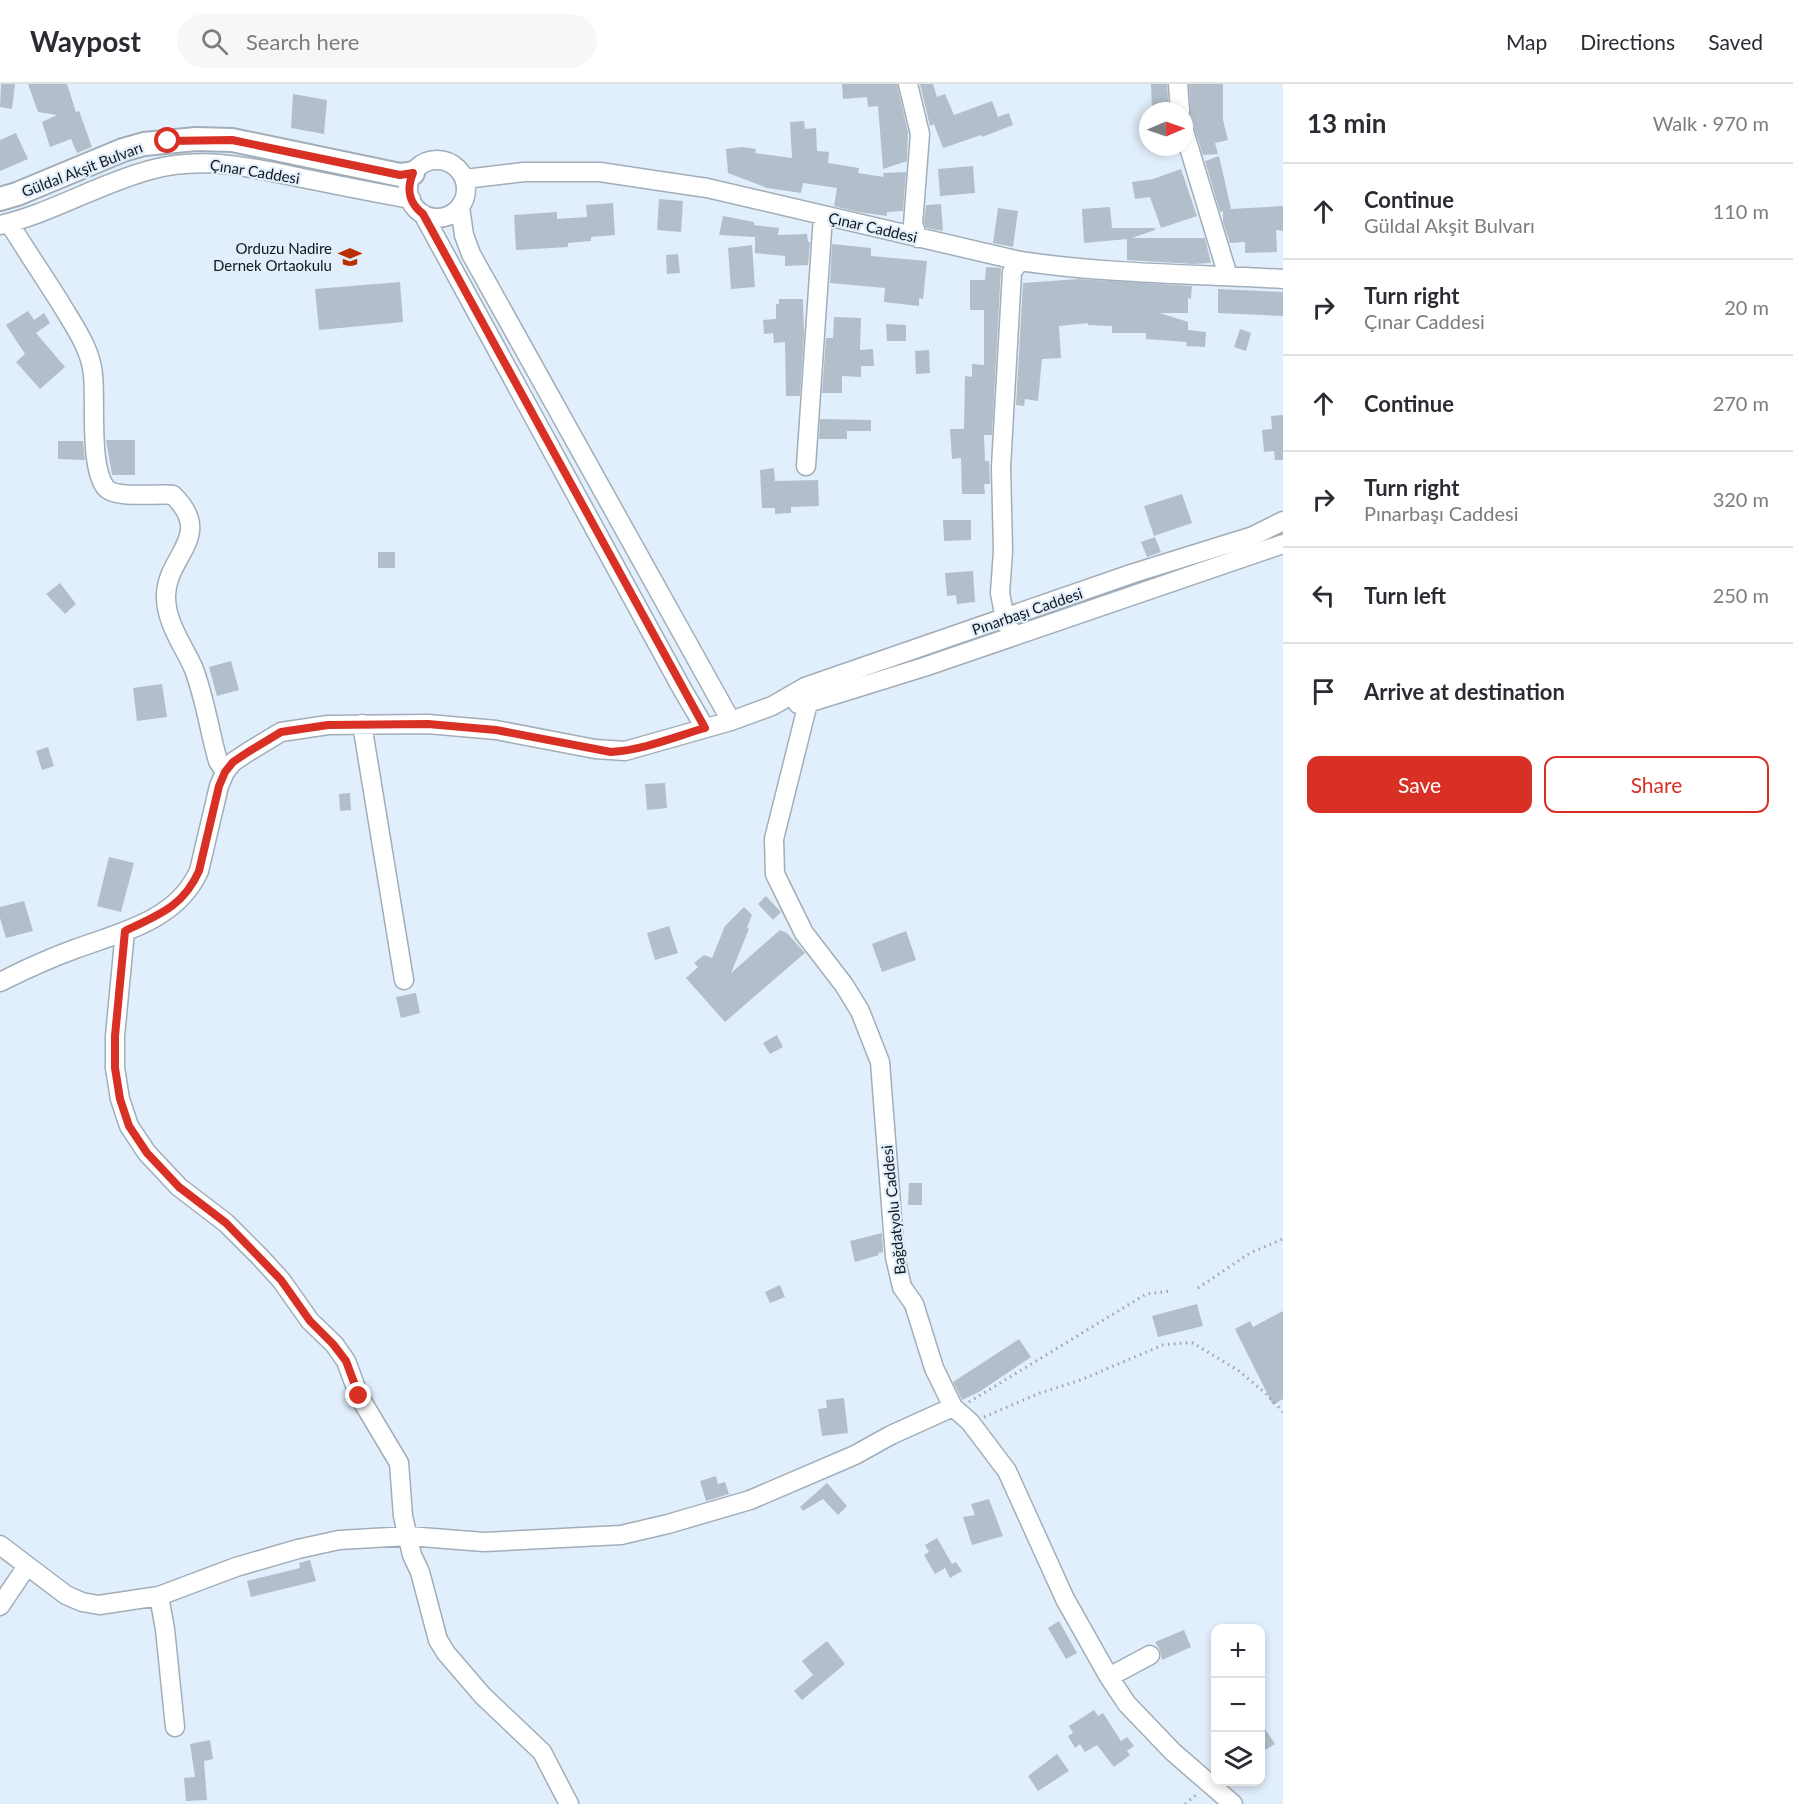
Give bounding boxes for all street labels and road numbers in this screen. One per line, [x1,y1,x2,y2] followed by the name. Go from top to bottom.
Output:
[19,138,145,200] street label: Güldal Akşit Bulvarı
[209,155,301,187] street label: Çınar Caddesi
[827,208,919,246] street label: Çınar Caddesi
[969,584,1085,638] street label: Pınarbaşı Caddesi
[877,1144,909,1276] street label: Bağdatyolu Caddesi

